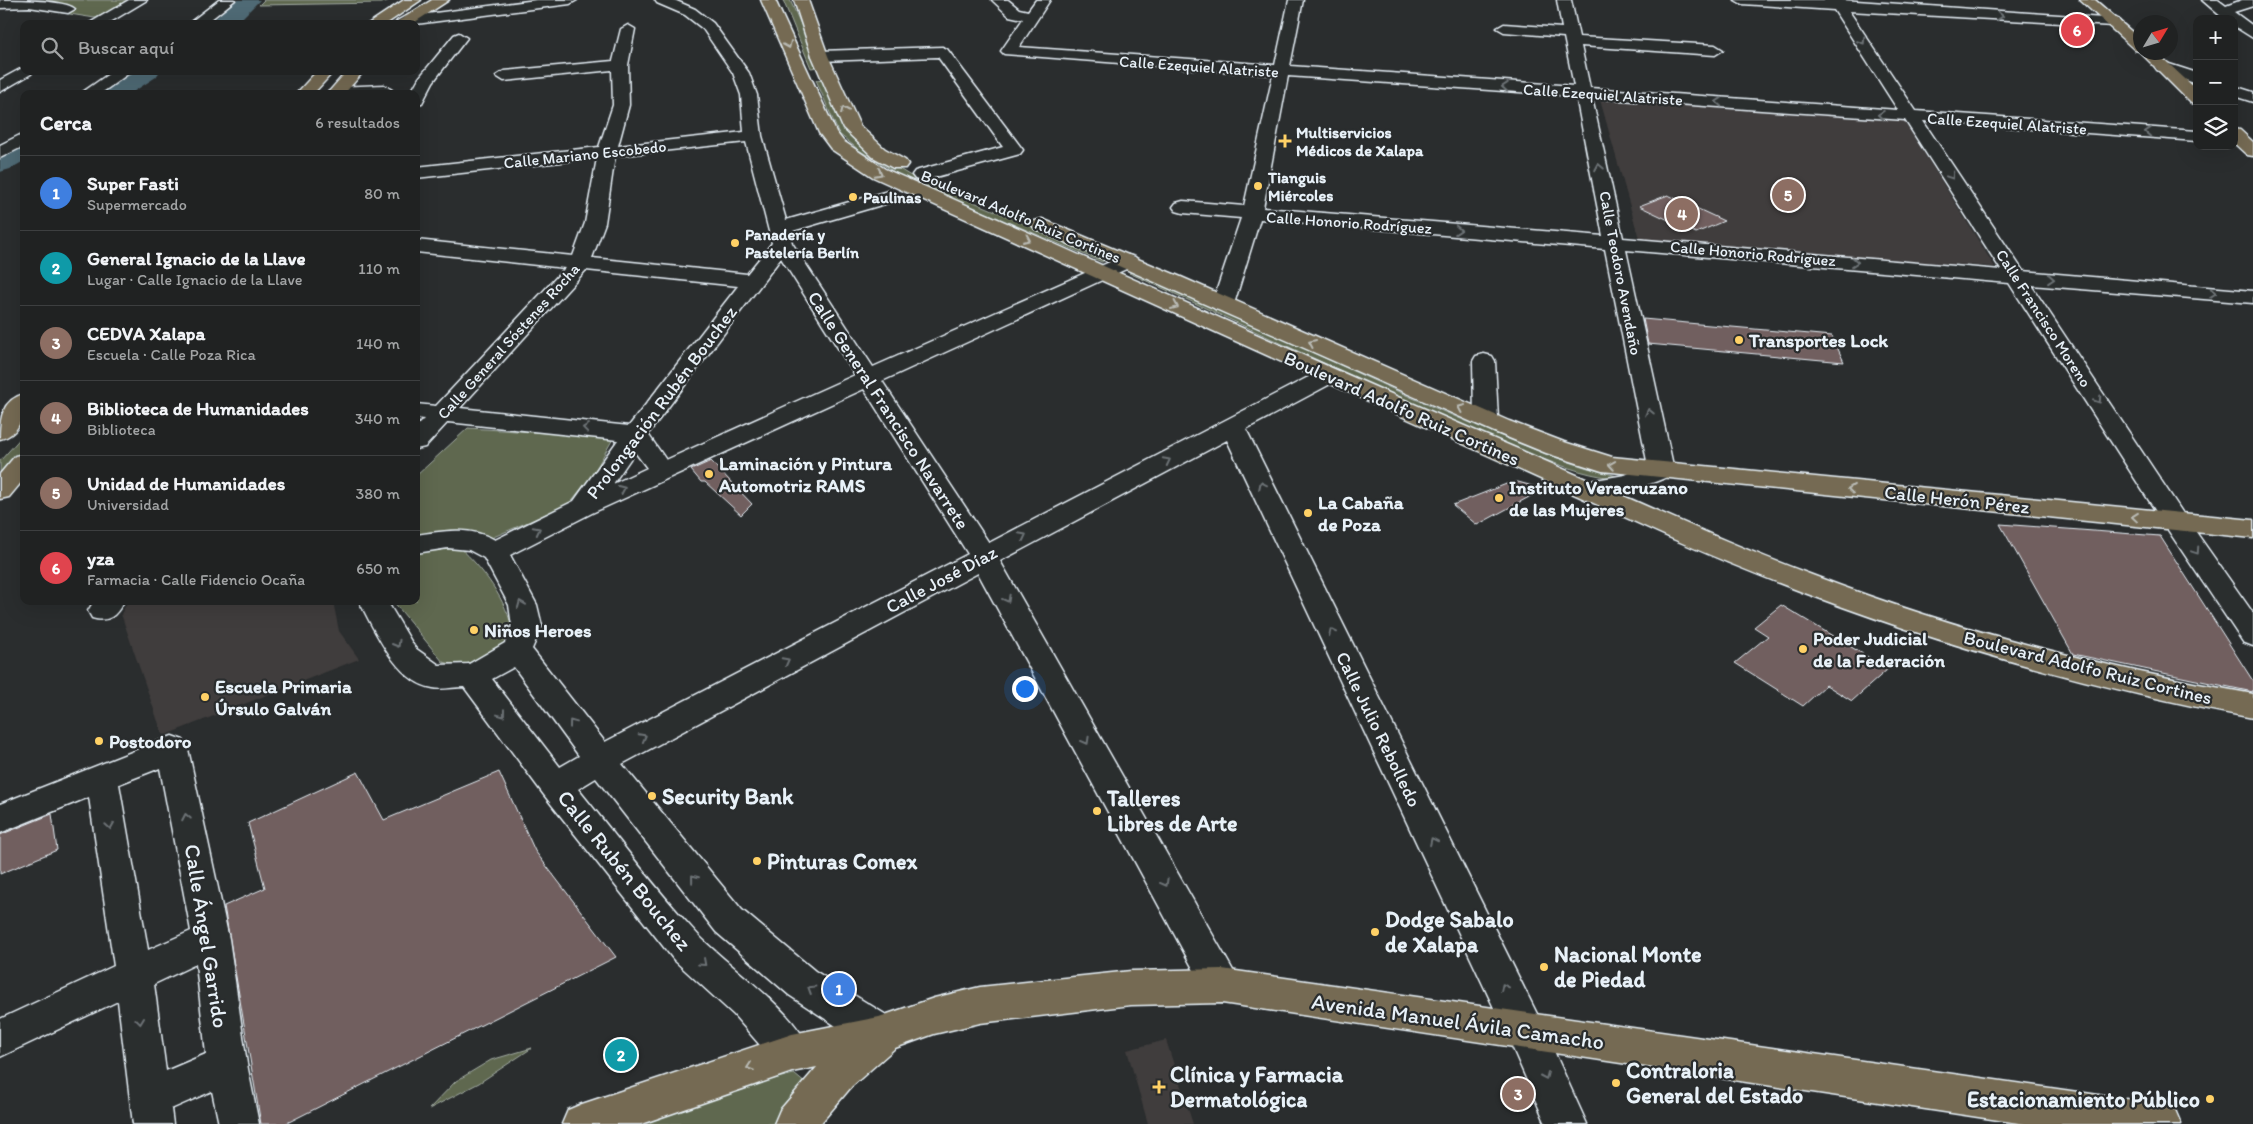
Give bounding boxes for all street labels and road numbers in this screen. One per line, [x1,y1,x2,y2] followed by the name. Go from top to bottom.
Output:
[1119,51,1280,82] street label: Calle Ezequiel Alatriste
[1523,79,1684,110] street label: Calle Ezequiel Alatriste
[1927,108,2088,139] street label: Calle Ezequiel Alatriste
[503,137,667,172] street label: Calle Mariano Escobedo
[918,166,1123,267] street label: Boulevard Adolfo Ruiz Cortines
[1595,189,1646,357] street label: Calle Teodoro Avendaño
[1265,207,1433,238] street label: Calle Honorio Rodríguez
[1669,237,1837,270] street label: Calle Honorio Rodríguez
[1992,246,2095,391] street label: Calle Francisco Moreno
[433,259,584,423] street label: Calle General Sóstenes Rocha
[803,287,974,534] street label: Calle General Francisco Navarrete
[581,301,742,503] street label: Prolongación Rubén Bouchez
[1281,346,1523,471] street label: Boulevard Adolfo Ruiz Cortines
[1883,480,2031,519] street label: Calle Herón Pérez
[882,540,1001,618] street label: Calle José Díaz
[1961,625,2215,710] street label: Boulevard Adolfo Ruiz Cortines
[1331,648,1426,811] street label: Calle Julio Rebolledo
[552,785,698,956] street label: Calle Rubén Bouchez
[179,842,234,1030] street label: Calle Ángel Garrido
[1310,988,1606,1055] street label: Avenida Manuel Ávila Camacho

